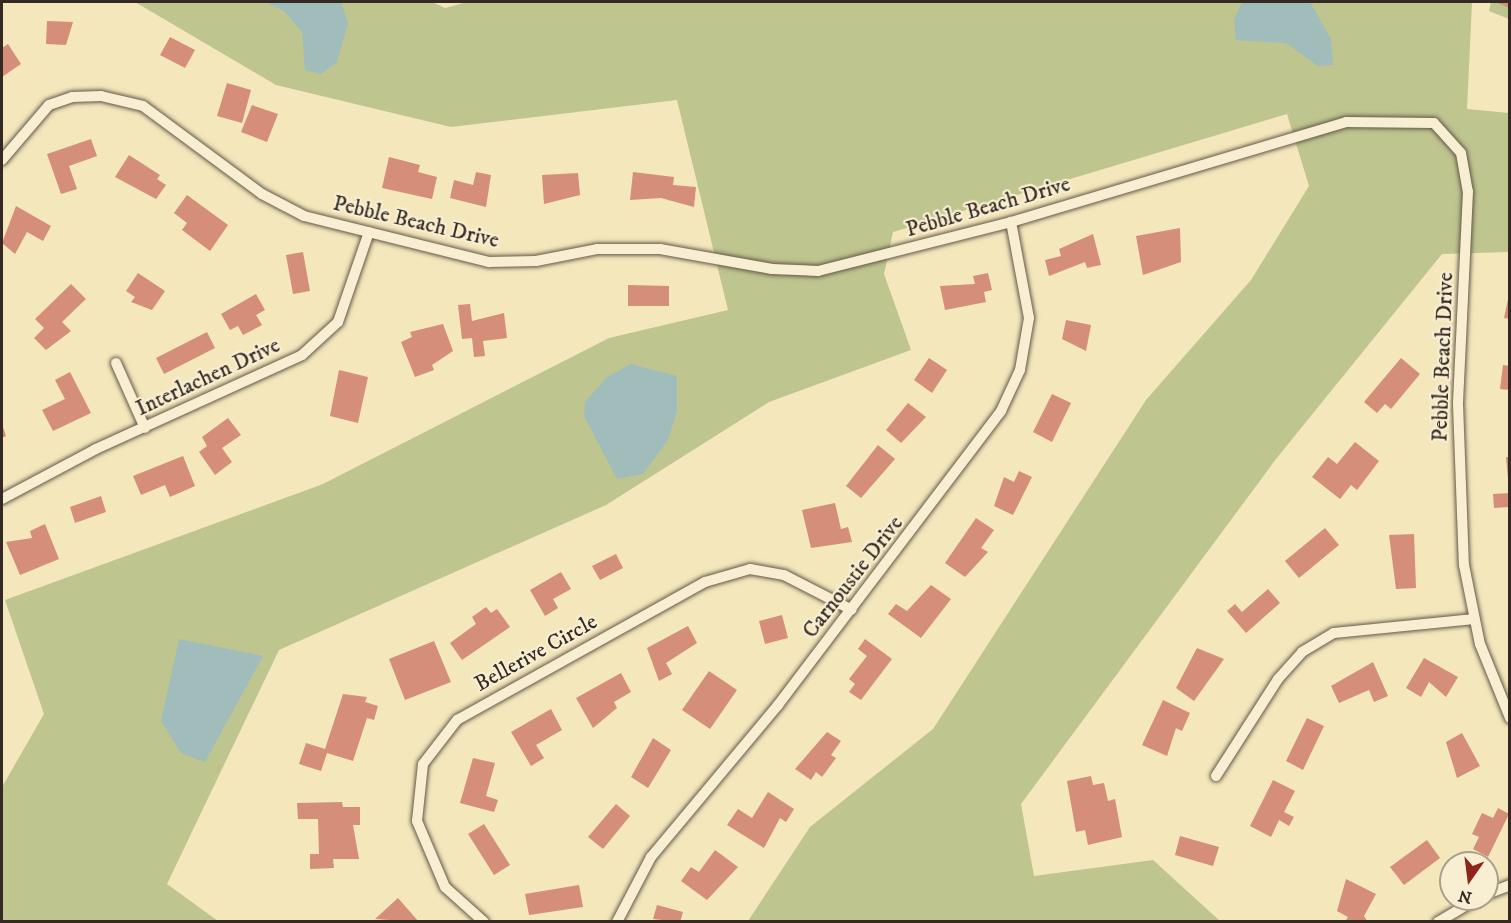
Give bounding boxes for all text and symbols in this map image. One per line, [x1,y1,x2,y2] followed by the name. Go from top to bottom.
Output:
[903,171,1073,243] street label: Pebble Beach Drive
[330,190,502,254] street label: Pebble Beach Drive
[1427,272,1459,442] street label: Pebble Beach Drive
[132,332,284,422] street label: Interlachen Drive
[797,511,909,643] street label: Carnoustie Drive
[470,608,602,698] street label: Bellerive Circle
[1439,851,1499,911] north arrow
[1456,885,1474,908] text: N

